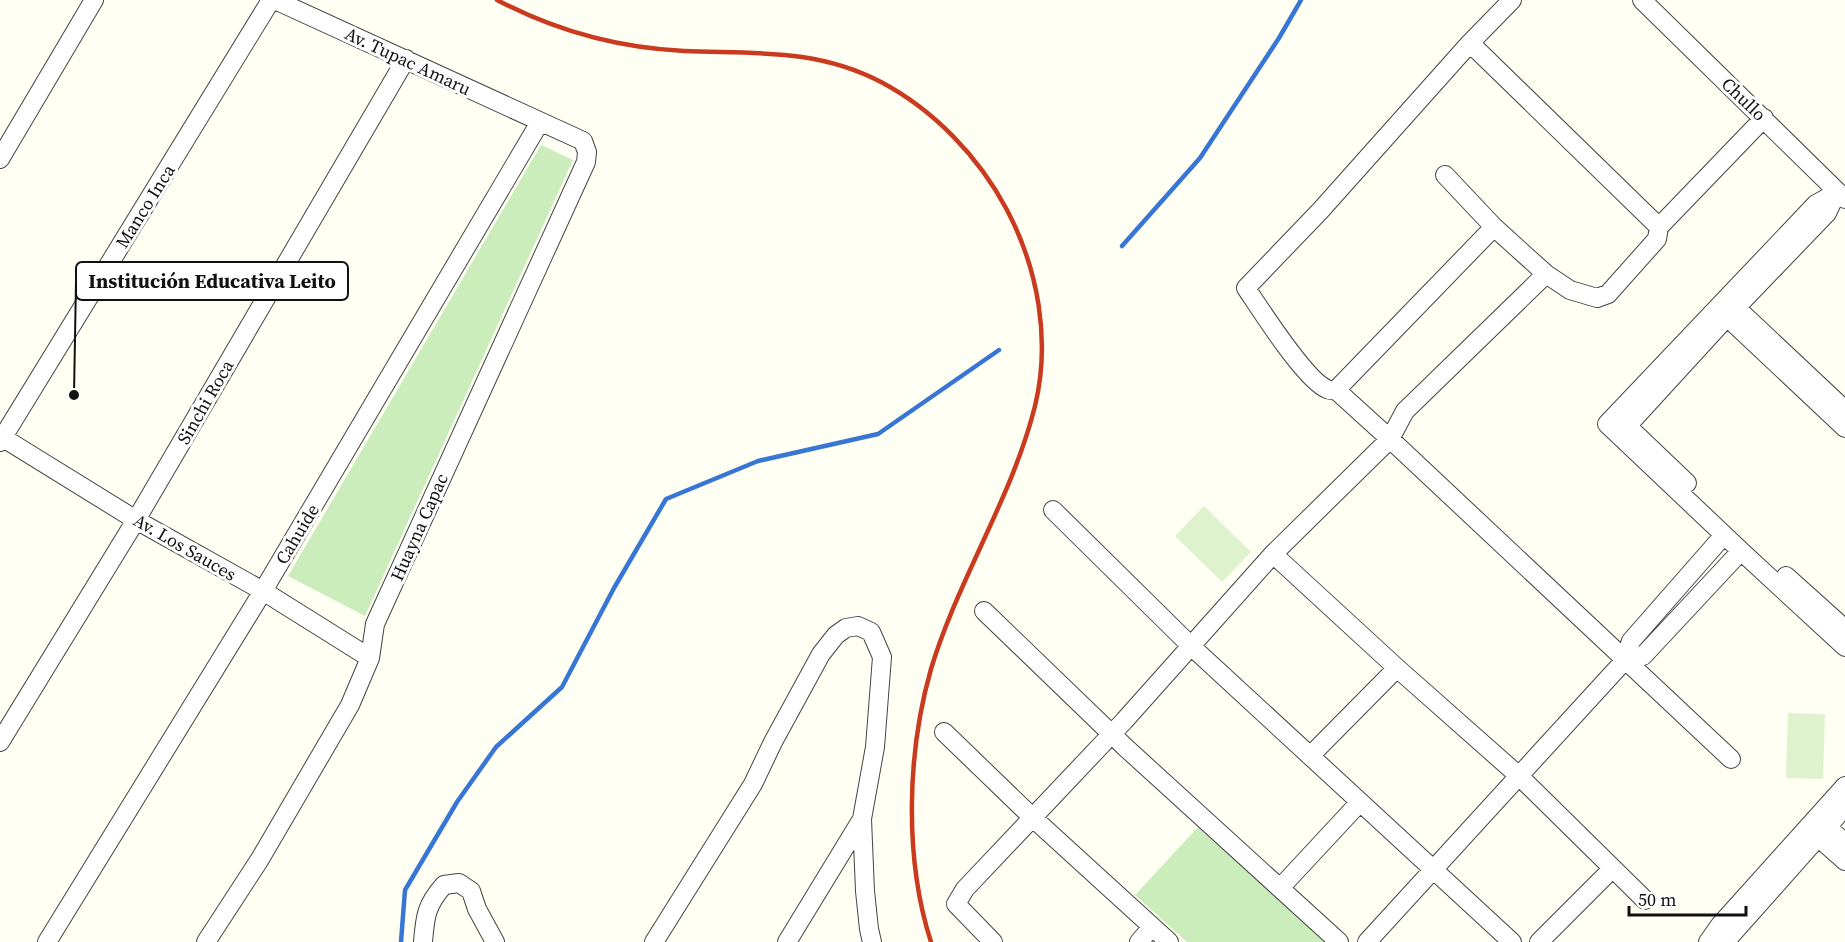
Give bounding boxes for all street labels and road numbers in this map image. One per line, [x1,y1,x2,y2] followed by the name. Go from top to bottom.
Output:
[341,21,475,101] street label: Av. Tupac Amaru
[1716,72,1772,127] street label: Chullo
[109,159,181,253] street label: Manco Inca
[171,354,240,449] street label: Sinchi Roca
[384,469,454,585] street label: Huayna Capac
[269,499,325,569] street label: Cahuide
[129,507,241,587] street label: Av. Los Sauces

